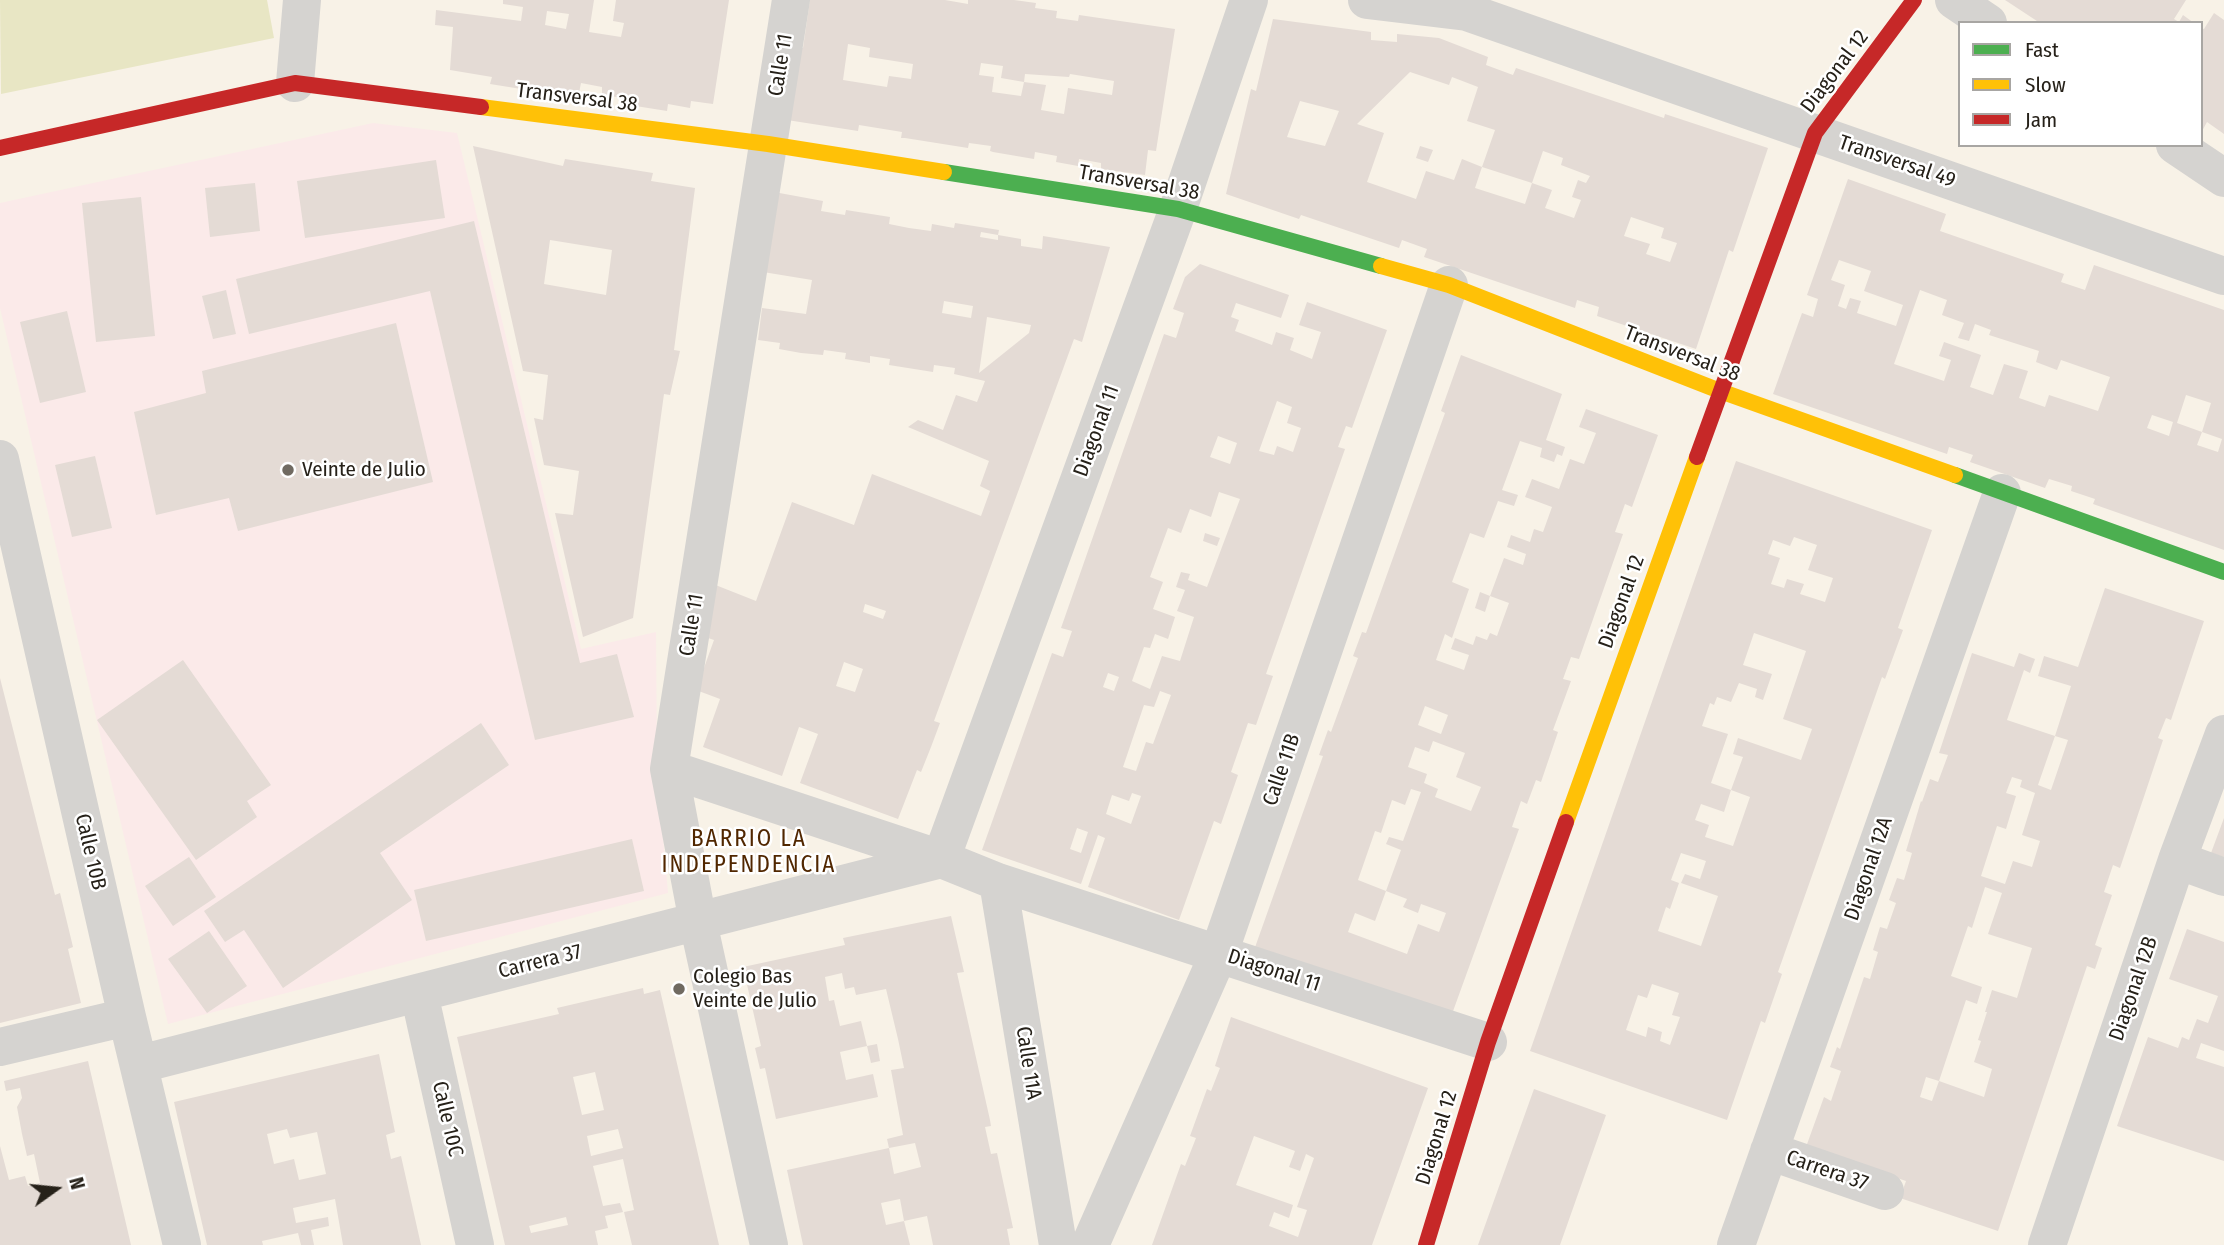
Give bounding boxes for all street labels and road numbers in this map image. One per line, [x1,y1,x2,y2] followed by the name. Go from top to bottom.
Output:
[1796,26,1874,118] street label: Diagonal 12
[764,32,798,98] street label: Calle 11
[515,78,639,118] street label: Transversal 38
[1835,130,1959,194] street label: Transversal 49
[1077,160,1201,206] street label: Transversal 38
[1621,320,1743,388] street label: Transversal 38
[1069,382,1125,480] street label: Diagonal 11
[1594,552,1650,652] street label: Diagonal 12
[675,592,709,658] street label: Calle 11
[1258,731,1306,809] street label: Calle 11B
[69,811,111,893] street label: Calle 10B
[1839,814,1899,924] street label: Diagonal 12A
[2104,934,2164,1044] street label: Diagonal 12B
[496,939,584,985] street label: Carrera 37
[1225,944,1323,998] street label: Diagonal 11
[1010,1025,1046,1101] street label: Calle 11A
[426,1079,468,1159] street label: Calle 10C
[1411,1088,1463,1188] street label: Diagonal 12
[1783,1145,1871,1197] street label: Carrera 37

